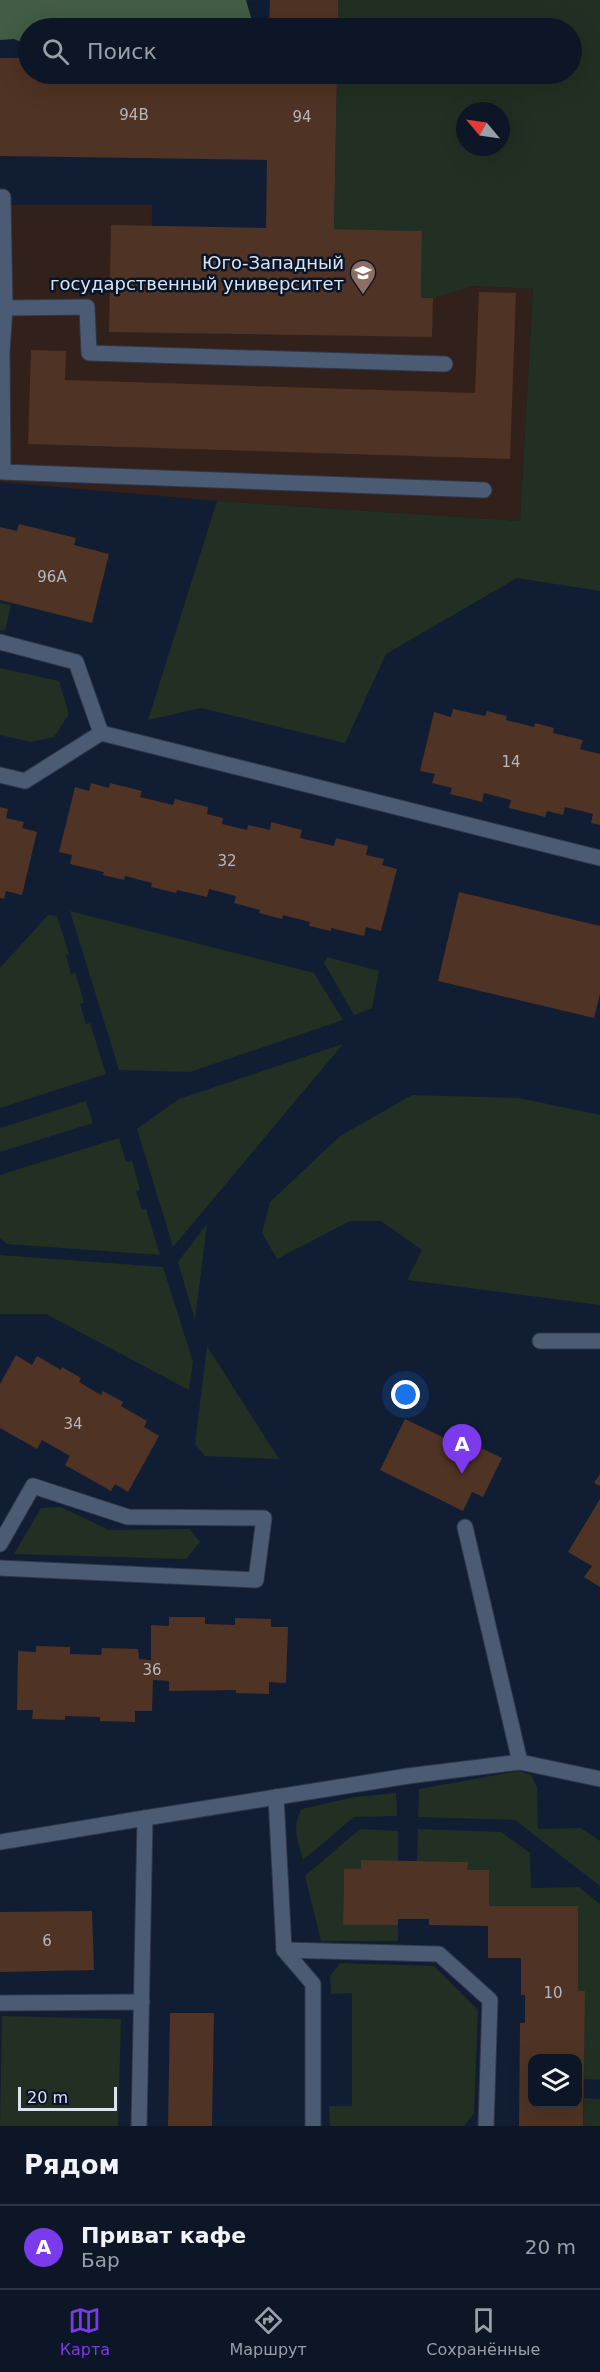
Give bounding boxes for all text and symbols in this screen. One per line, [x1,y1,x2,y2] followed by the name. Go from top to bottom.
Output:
[18,18,582,84] search box
[39,35,72,68] icon: search
[87,39,157,64] text: Поиск
[456,102,510,156] north arrow
[119,106,149,124] house number: 94В
[292,108,312,126] house number: 94
[50,252,344,294] place label: Юго-Западный государственный университет
[348,258,378,296] school or university icon: Юго-Западный государственный университет
[37,568,67,586] house number: 96А
[501,753,521,771] house number: 14
[217,852,237,870] house number: 32
[391,1380,420,1409] your location
[63,1415,83,1433] house number: 34
[442,1424,482,1474] pin: A
[142,1661,162,1679] house number: 36
[42,1932,52,1950] house number: 6
[543,1984,563,2002] house number: 10
[528,2054,582,2108] map controls
[528,2054,582,2108] button: layers
[18,2084,117,2112] scale bar
[27,2088,68,2107] text: 20 m
[24,2150,120,2180] text: Рядом
[81,2223,246,2248] text: Приват кафе
[36,2235,51,2259] text: A
[525,2235,576,2259] text: 20 m
[81,2248,120,2272] text: Бар
[60,2304,110,2359] tab: Карта
[229,2304,307,2359] tab: Маршрут
[426,2304,540,2359] tab: Сохранённые

